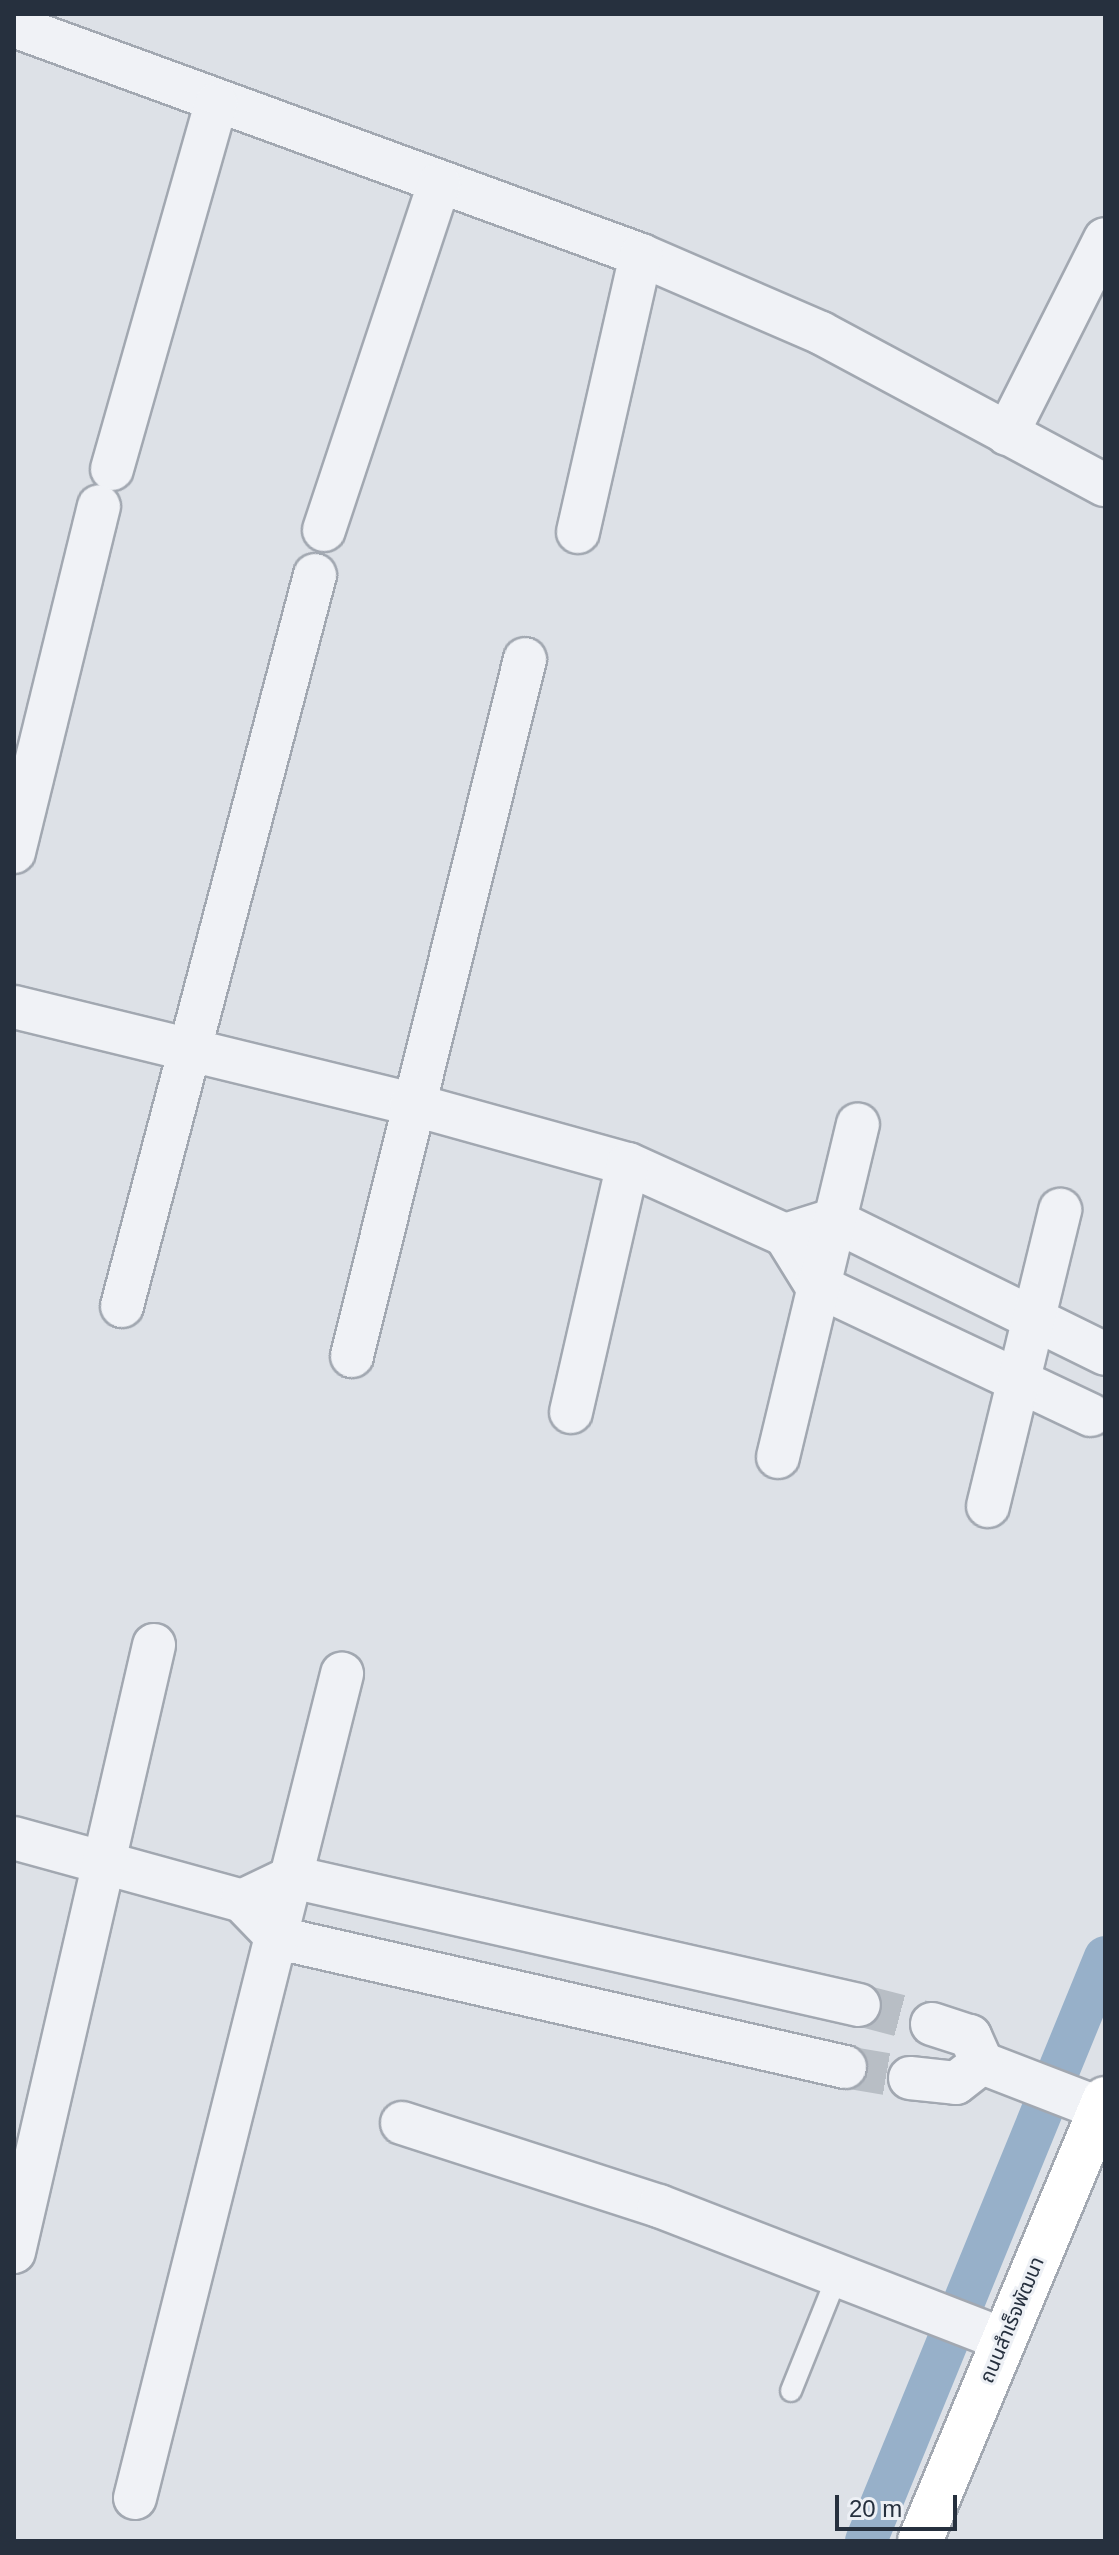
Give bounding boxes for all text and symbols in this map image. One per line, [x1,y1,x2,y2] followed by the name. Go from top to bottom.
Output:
[975,2253,1049,2387] street label: ถนนสำเร็จพัฒนา
[839,2479,961,2529] scale bar
[849,2495,902,2522] text: 20 m

